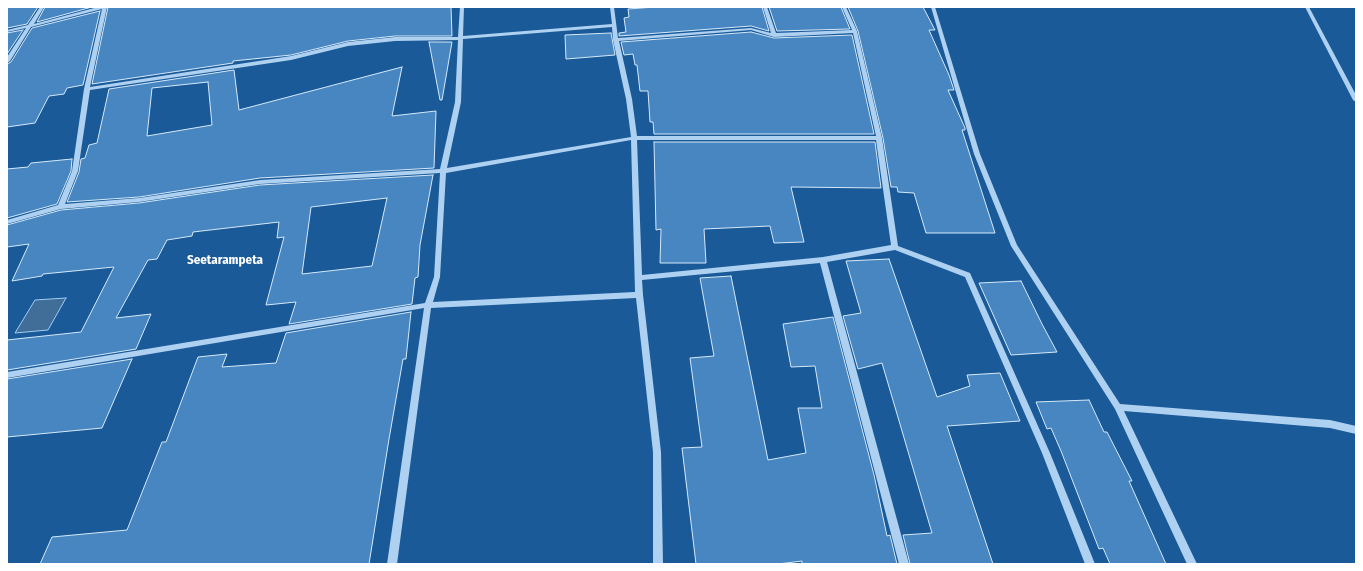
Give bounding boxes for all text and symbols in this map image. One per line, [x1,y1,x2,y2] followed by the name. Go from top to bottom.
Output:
[187,252,263,268] district label: Seetarampeta

